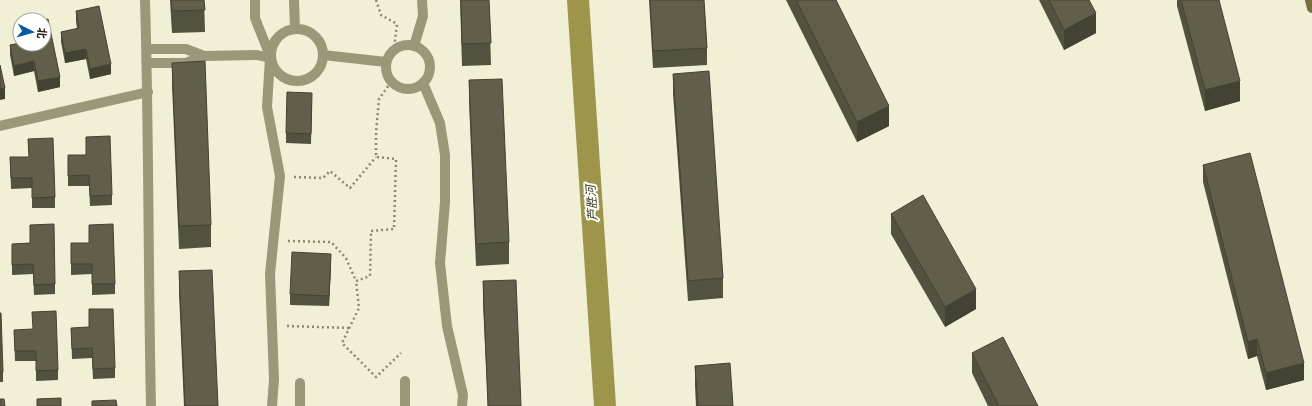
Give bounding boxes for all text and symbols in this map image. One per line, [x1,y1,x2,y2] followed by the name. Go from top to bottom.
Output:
[12,12,52,52] north arrow
[34,27,48,39] text: 北
[584,183,600,221] water label: 芦胜河

